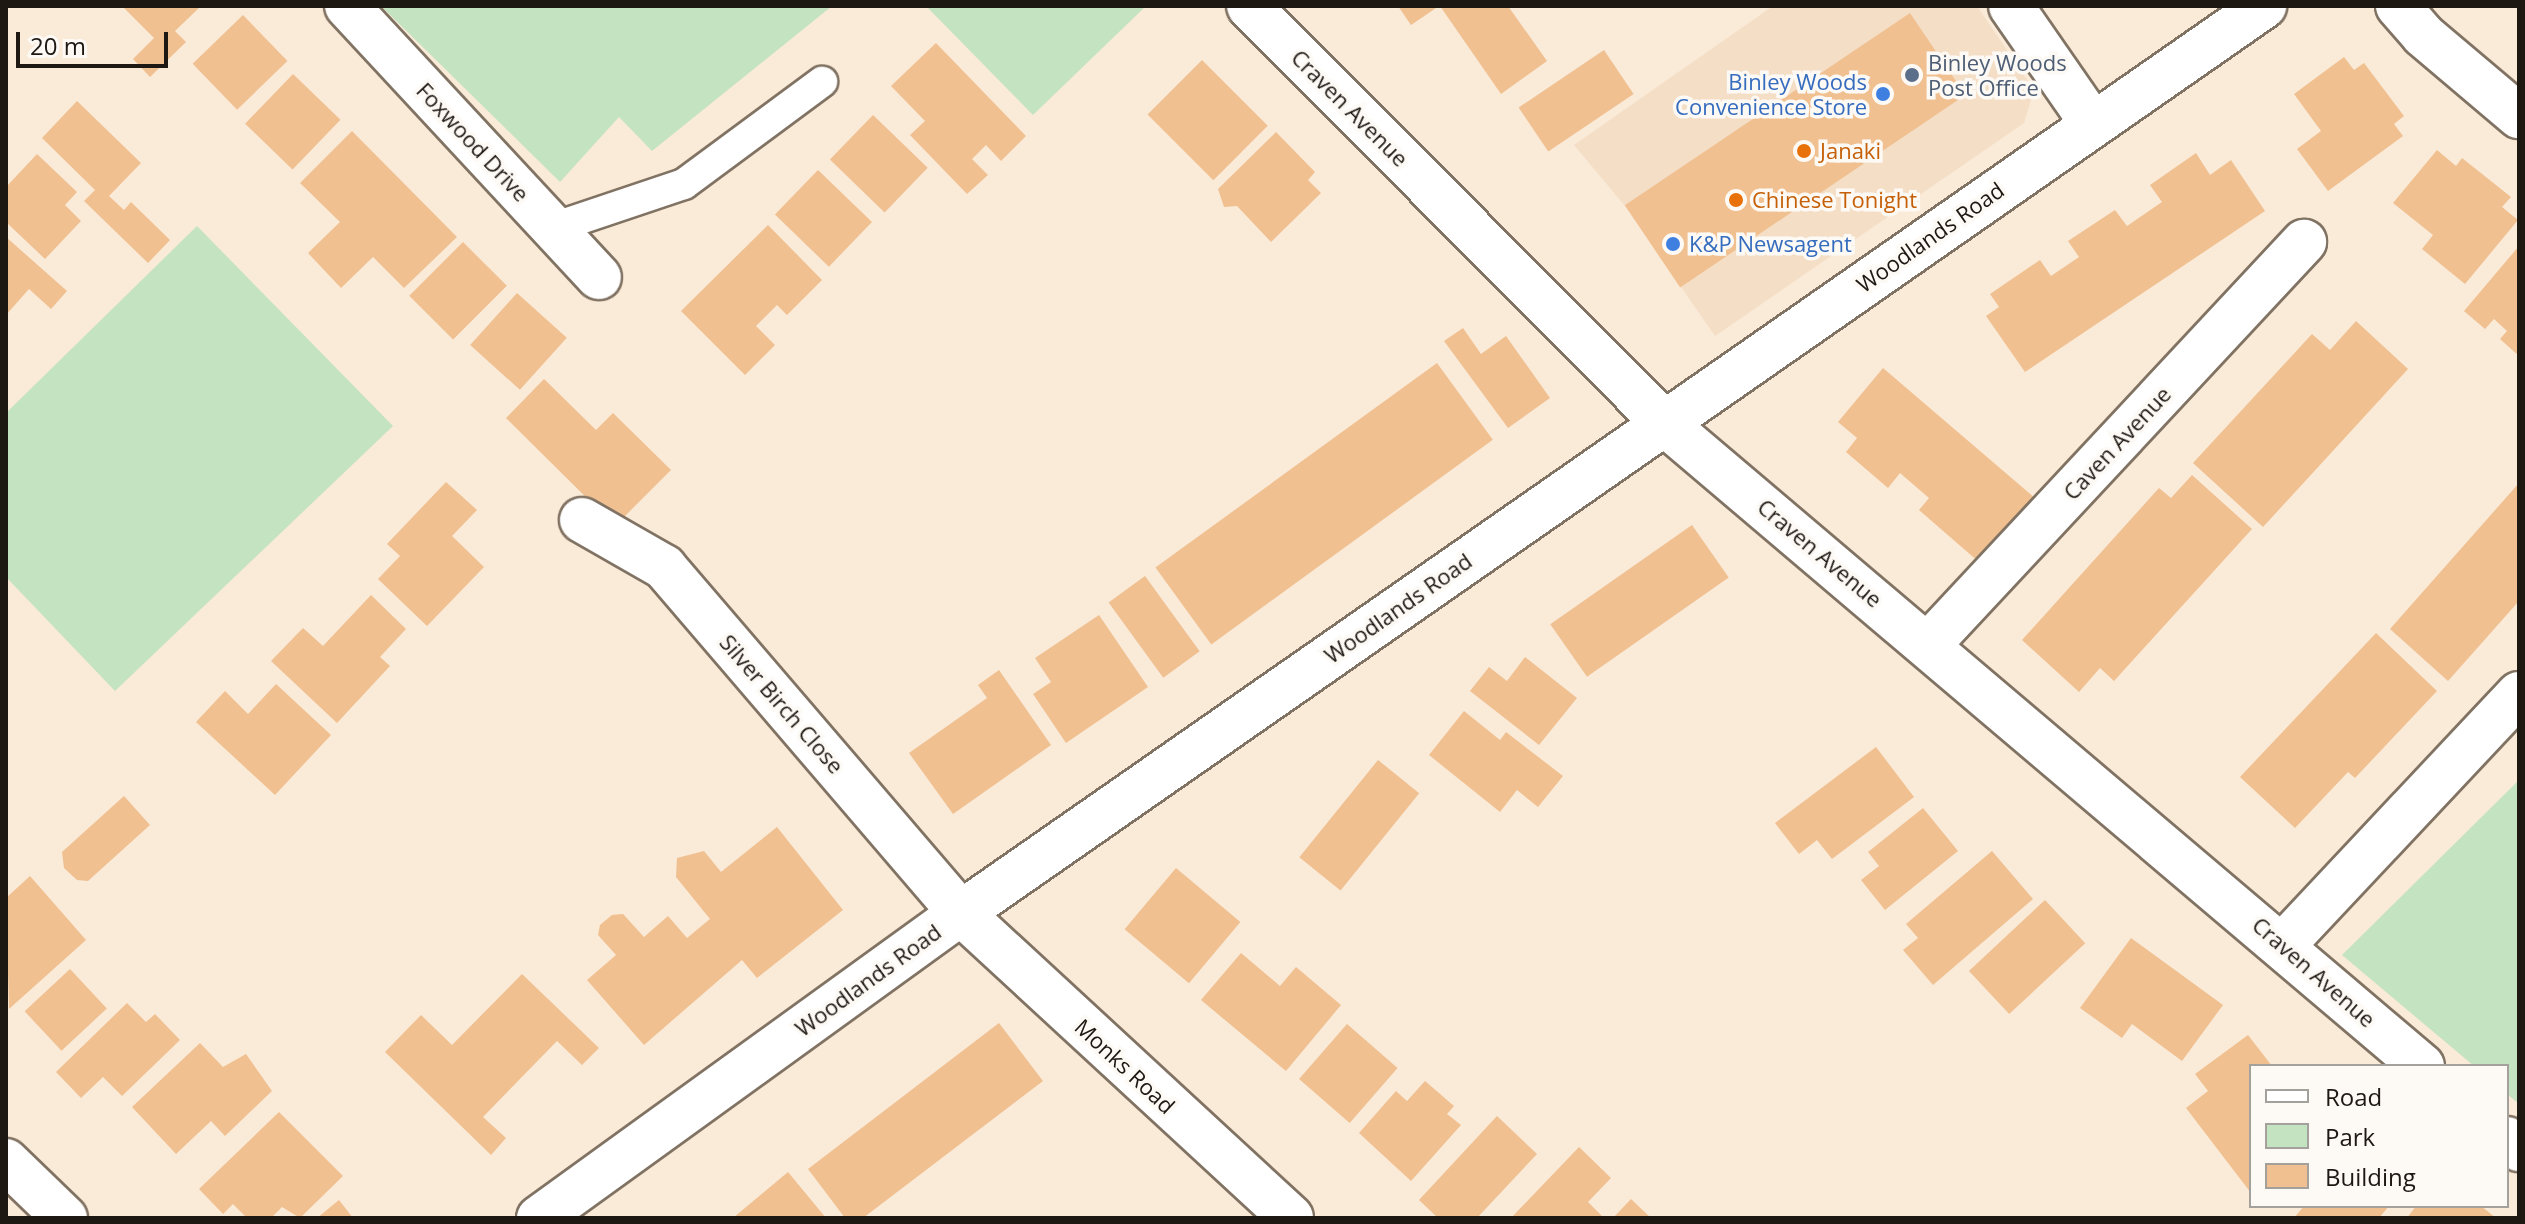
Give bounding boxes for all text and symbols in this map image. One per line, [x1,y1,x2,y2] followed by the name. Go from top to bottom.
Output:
[20,16,172,66] scale bar
[30,29,86,62] text: 20 m
[1286,44,1414,172] street label: Craven Avenue
[1928,49,2067,100] place label: Binley Woods Post Office
[1903,66,1921,84] marker: Binley Woods Post Office
[1675,68,1867,120] place label: Binley Woods Convenience Store
[411,77,535,207] street label: Foxwood Drive
[1874,85,1892,103] marker: Binley Woods Convenience Store
[1820,138,1881,164] place label: Janaki
[1795,142,1813,160] marker: Janaki
[1851,176,2009,298] street label: Woodlands Road
[1752,187,1917,213] place label: Chinese Tonight
[1727,191,1745,209] marker: Chinese Tonight
[1689,231,1852,257] place label: K&P Newsagent
[1664,235,1682,253] marker: K&P Newsagent
[2058,381,2176,505] street label: Caven Avenue
[1752,493,1888,613] street label: Craven Avenue
[1319,547,1477,669] street label: Woodlands Road
[715,629,849,779] street label: Silver Birch Close
[2247,911,2381,1033] street label: Craven Avenue
[790,918,946,1042] street label: Woodlands Road
[1070,1013,1180,1119] street label: Monks Road
[2249,1064,2509,1208] legend
[2325,1080,2382,1113] text: Road
[2325,1120,2375,1153] text: Park
[2325,1160,2416,1193] text: Building

